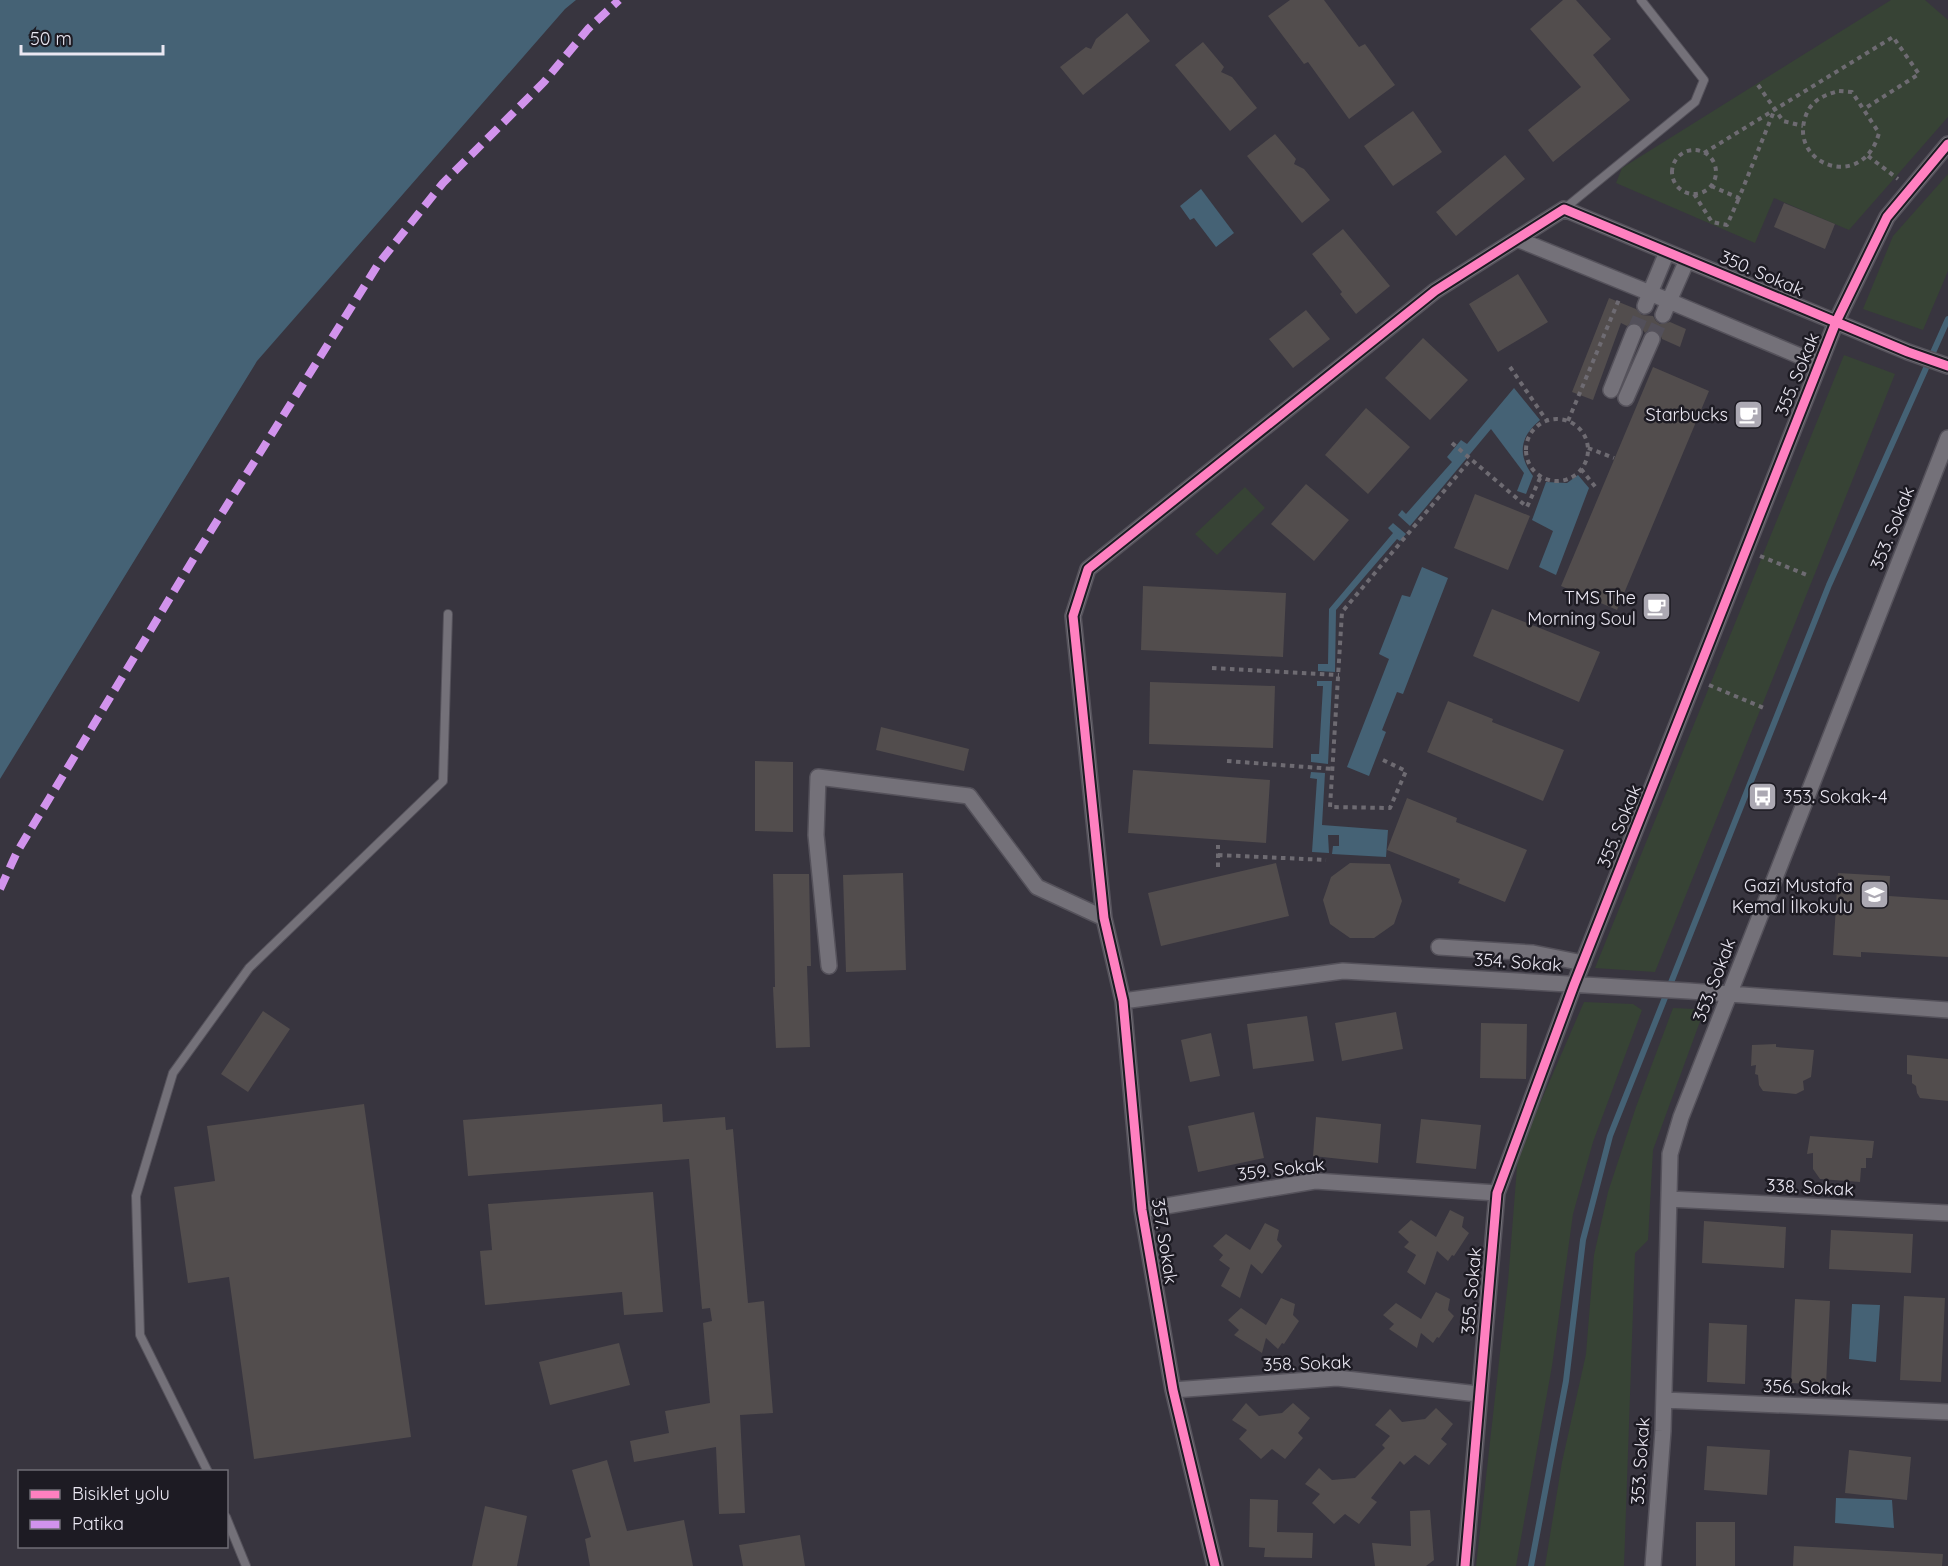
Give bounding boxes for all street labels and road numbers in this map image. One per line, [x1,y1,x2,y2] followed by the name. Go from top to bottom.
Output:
[1716,245,1808,301] street label: 350. Sokak
[1770,329,1824,419] street label: 355. Sokak
[1865,483,1919,573] street label: 353. Sokak
[1592,781,1646,871] street label: 355. Sokak
[1688,935,1740,1025] street label: 353. Sokak
[1473,947,1563,977] street label: 354. Sokak
[1236,1152,1326,1186] street label: 359. Sokak
[1766,1173,1854,1201] street label: 338. Sokak
[1147,1196,1183,1286] street label: 357. Sokak
[1456,1246,1486,1336] street label: 355. Sokak
[1263,1350,1351,1376] street label: 358. Sokak
[1763,1374,1851,1400] street label: 356. Sokak
[1625,1416,1655,1506] street label: 353. Sokak

